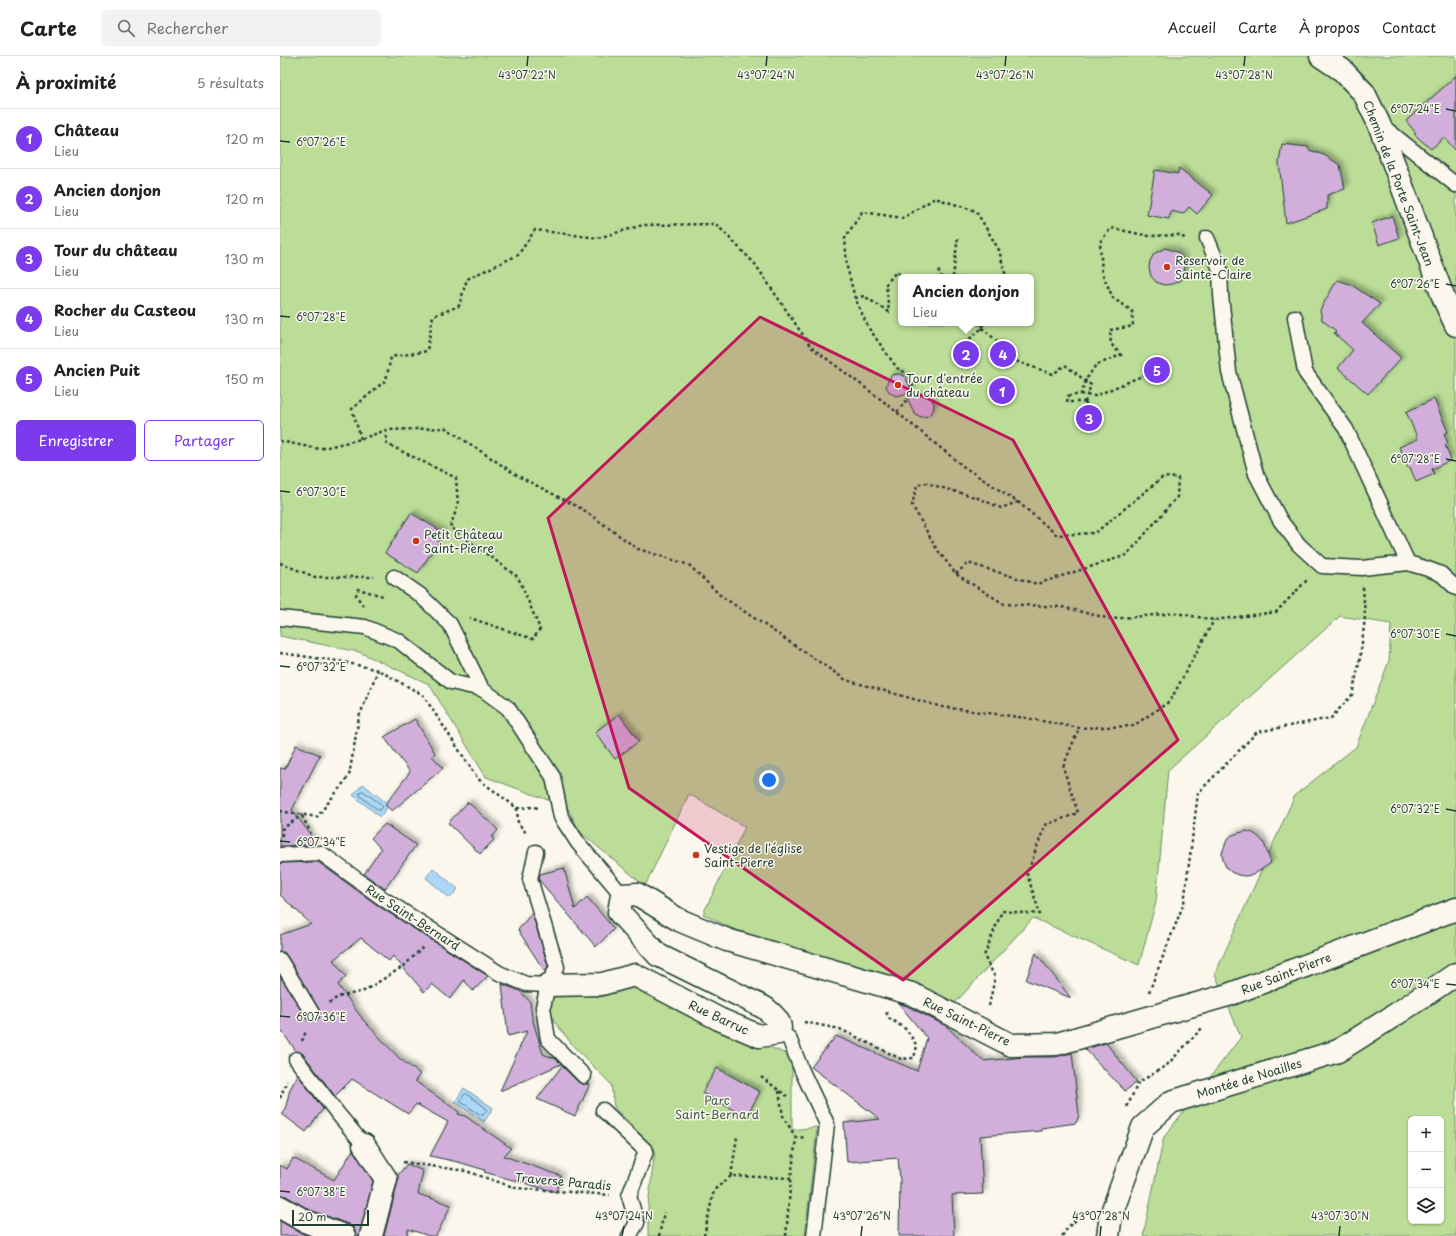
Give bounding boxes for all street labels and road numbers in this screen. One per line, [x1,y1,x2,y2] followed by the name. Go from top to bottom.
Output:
[1359,98,1439,268] street label: Chemin de la Porte Saint-Jean
[362,880,464,955] street label: Rue Saint-Bernard
[1238,948,1334,998] street label: Rue Saint-Pierre
[920,992,1014,1050] street label: Rue Saint-Pierre
[686,995,752,1039] street label: Rue Barruc
[1194,1053,1304,1103] street label: Montée de Noailles
[514,1168,612,1194] street label: Traverse Paradis

